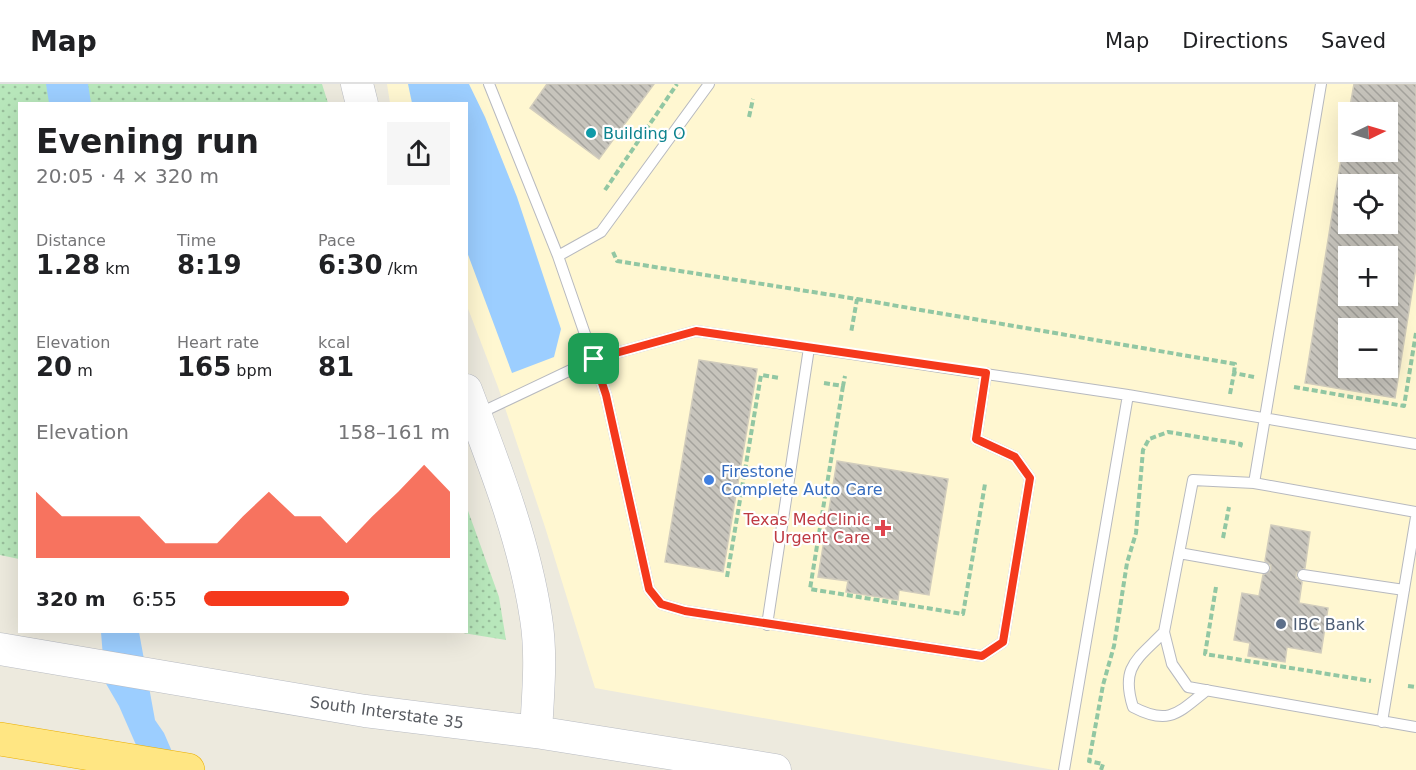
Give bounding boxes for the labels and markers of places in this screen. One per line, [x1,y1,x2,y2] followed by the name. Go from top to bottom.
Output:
[603,124,686,143] place label: Building O
[584,126,598,140] marker: Building O
[568,333,619,384] pin
[721,462,882,499] place label: Firestone Complete Auto Care
[702,473,716,487] marker: Firestone Complete Auto Care
[742,510,870,547] place label: Texas MedClinic Urgent Care
[874,519,892,537] marker: Texas MedClinic Urgent Care
[1293,615,1366,634] place label: IBC Bank
[1274,617,1288,631] marker: IBC Bank

